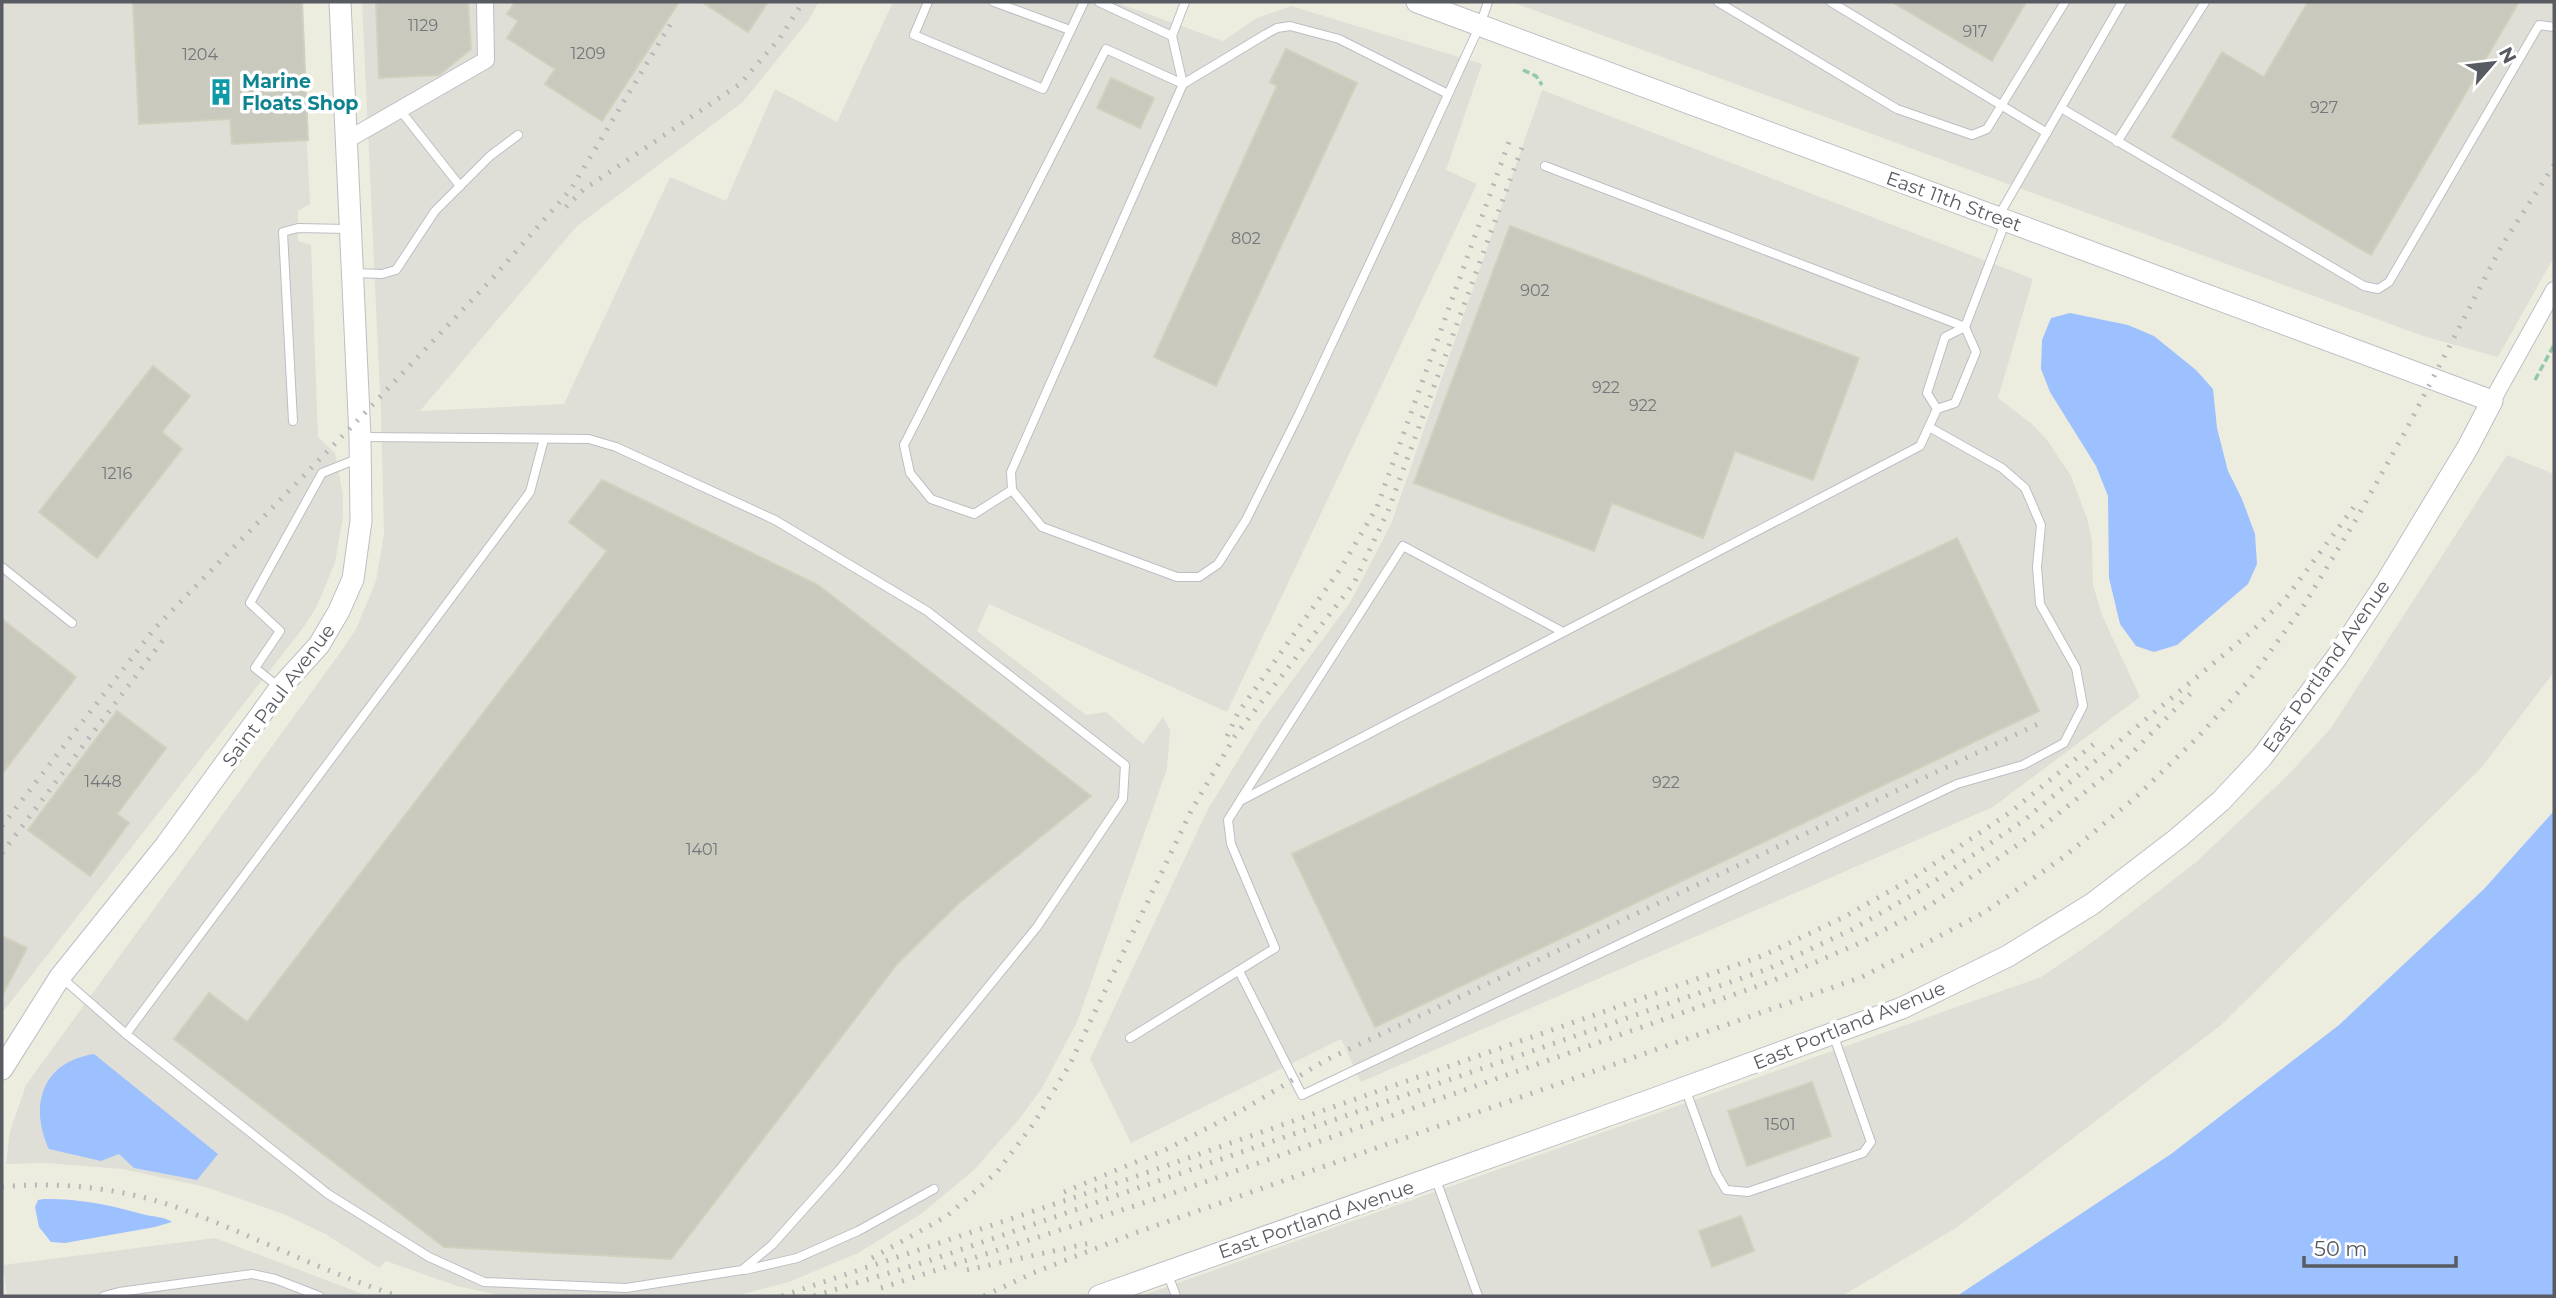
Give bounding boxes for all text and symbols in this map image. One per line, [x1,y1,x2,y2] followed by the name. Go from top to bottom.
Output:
[408,16,438,35] house number: 1129
[1963,22,1987,41] house number: 917
[2458,28,2528,98] north arrow
[2494,43,2521,67] text: N
[570,44,606,63] house number: 1209
[182,45,218,64] house number: 1204
[242,70,358,115] place label: Marine Floats Shop
[206,77,236,107] building icon: Marine Floats Shop
[2310,98,2338,117] house number: 927
[1883,166,2025,237] street label: East 11th Street
[1231,229,1261,248] house number: 802
[1520,281,1550,300] house number: 902
[1592,378,1620,397] house number: 922
[1629,396,1657,415] house number: 922
[102,464,132,483] house number: 1216
[2258,576,2395,757] street label: East Portland Avenue
[217,619,340,771] street label: Saint Paul Avenue
[84,772,122,791] house number: 1448
[1652,773,1680,792] house number: 922
[686,840,718,859] house number: 1401
[1750,976,1949,1075] street label: East Portland Avenue
[1764,1115,1796,1134] house number: 1501
[1215,1175,1417,1264] street label: East Portland Avenue
[2304,1224,2456,1268] scale bar
[2314,1236,2368,1261] text: 50 m

